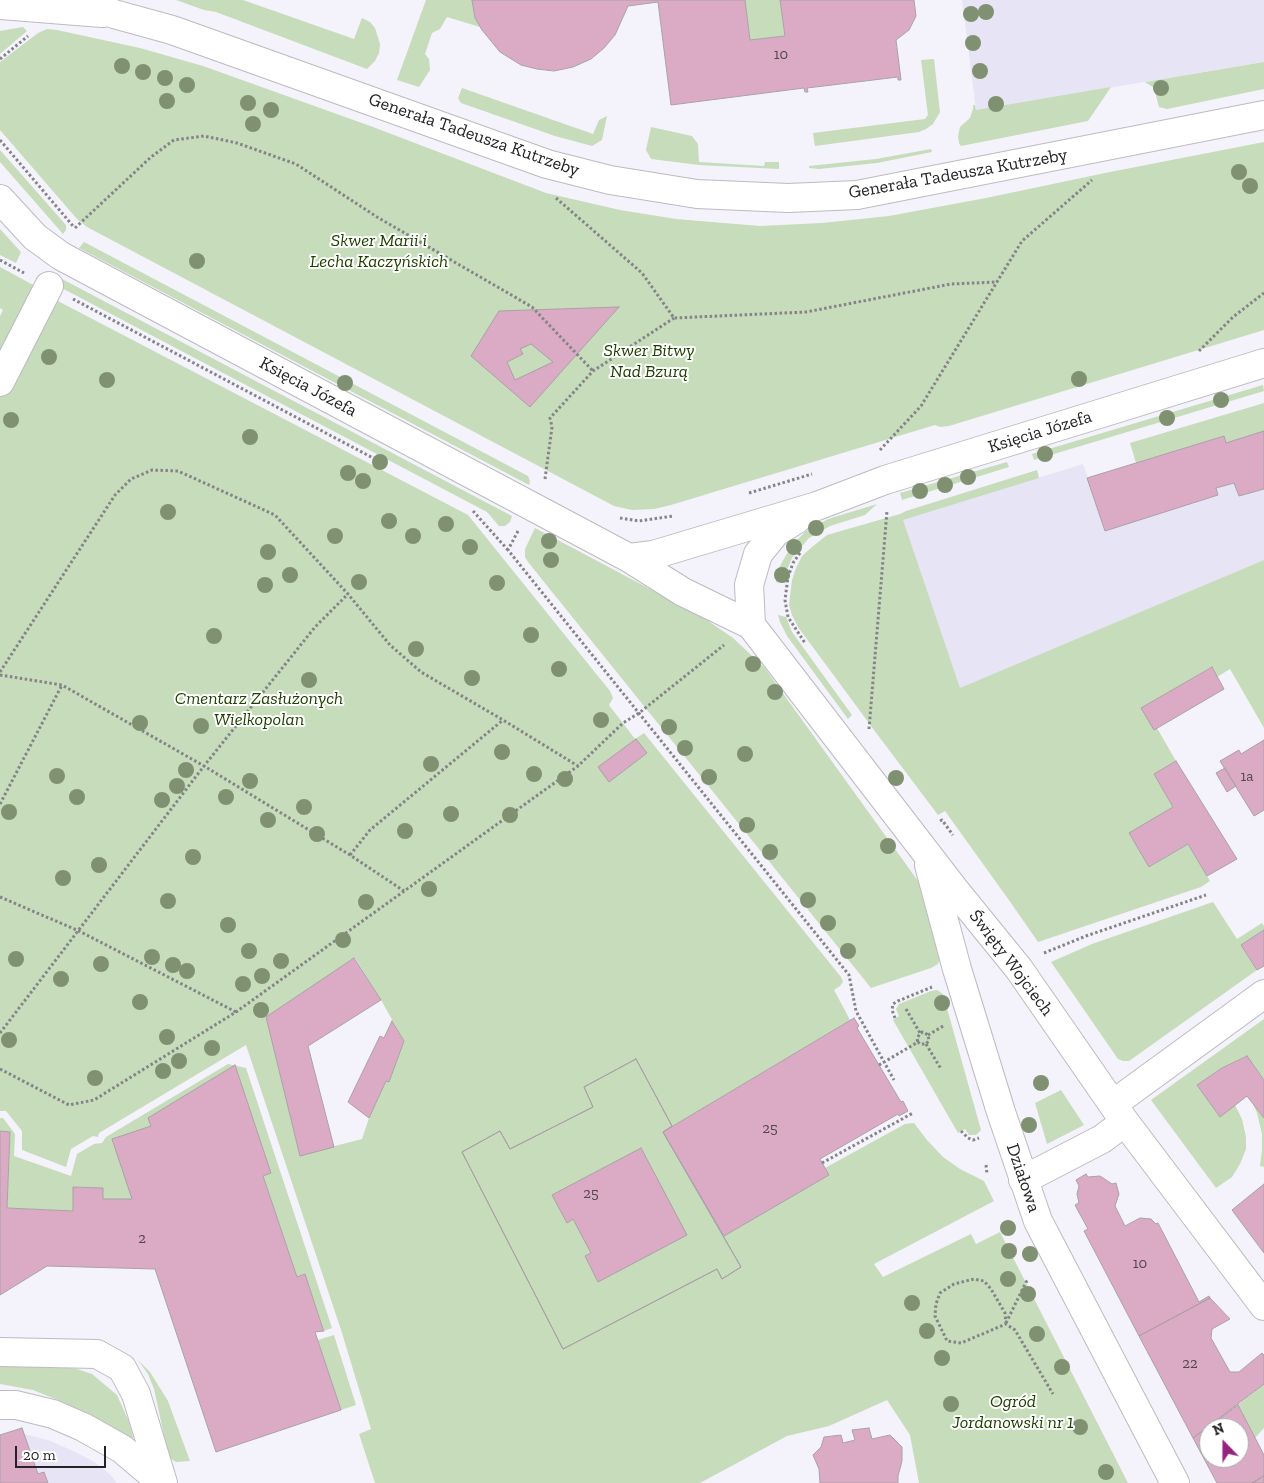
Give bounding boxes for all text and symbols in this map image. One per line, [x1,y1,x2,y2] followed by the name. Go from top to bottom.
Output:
[774,46,788,64] house number: 10
[366,89,582,181] street label: Generała Tadeusza Kutrzeby
[847,144,1069,204] street label: Generała Tadeusza Kutrzeby
[310,230,448,272] park label: Skwer Marii i Lecha Kaczyńskich
[604,340,694,382] park label: Skwer Bitwy Nad Bzurą
[256,352,360,422] street label: Księcia Józefa
[986,406,1094,458] street label: Księcia Józefa
[175,688,343,731] park label: Cmentarz Zasłużonych Wielkopolan
[1240,768,1254,786] house number: 1a
[964,906,1058,1020] street label: Święty Wojciech
[762,1120,778,1138] house number: 25
[1001,1141,1045,1215] street label: Działowa
[583,1185,599,1203] house number: 25
[138,1230,146,1248] house number: 2
[1133,1255,1147,1273] house number: 10
[1182,1355,1198,1373] house number: 22
[952,1391,1074,1434] park label: Ogród Jordanowski nr 1
[1199,1418,1249,1468] north arrow
[1210,1420,1227,1439] text: N
[18,1436,109,1468] scale bar
[23,1446,56,1464] text: 20 m

